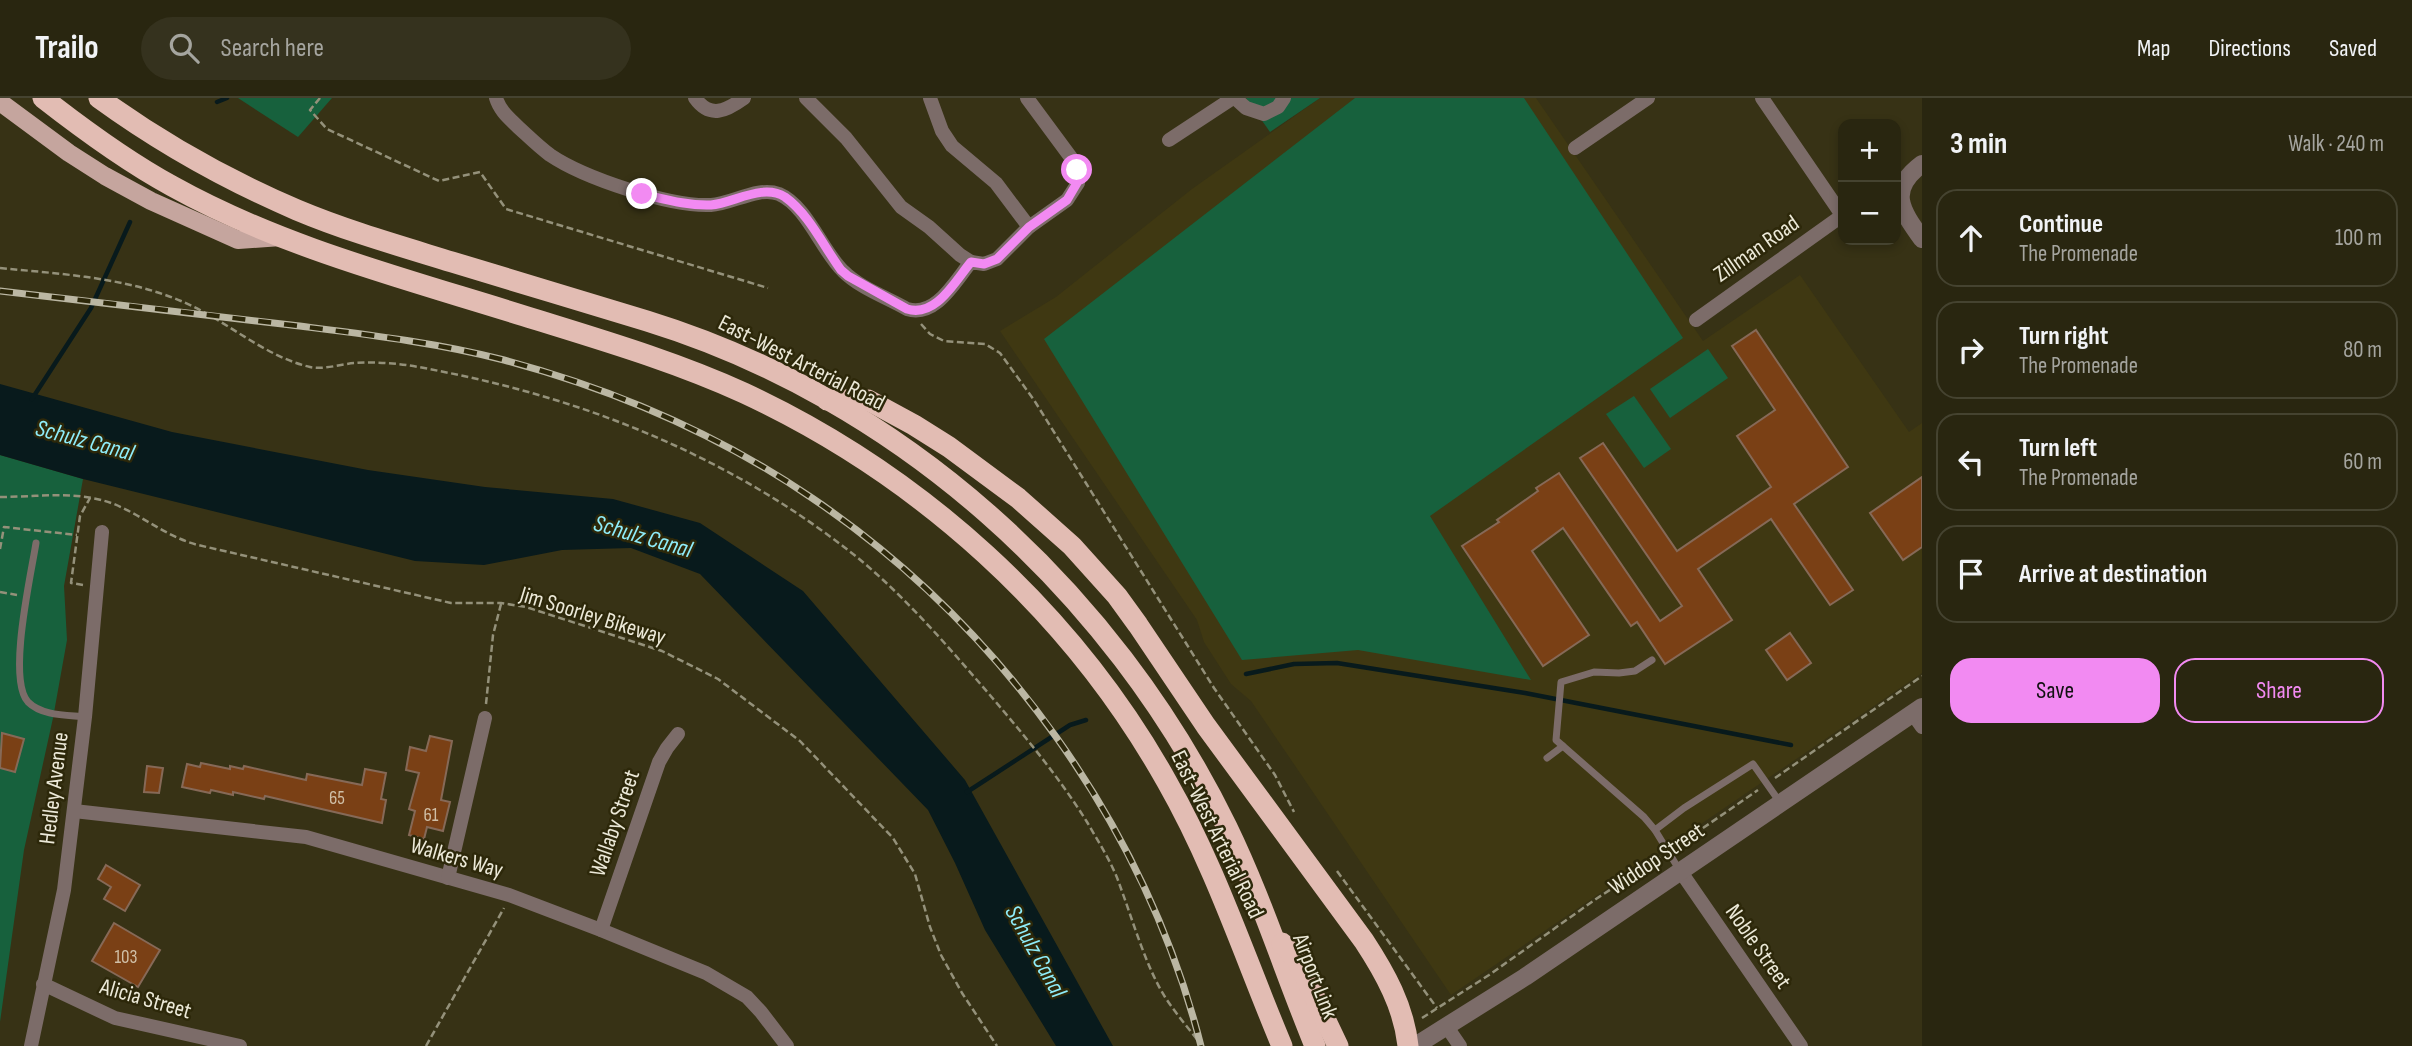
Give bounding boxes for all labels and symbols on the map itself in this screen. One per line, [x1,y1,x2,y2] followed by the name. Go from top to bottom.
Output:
[1061,154,1092,185] route start
[626,178,657,209] route end
[1708,209,1805,288] street label: Zillman Road
[714,309,889,417] street label: East-West Arterial Road
[32,413,138,468] water label: Schulz Canal
[590,509,696,565] water label: Schulz Canal
[515,580,669,651] street label: Jim Soorley Bikeway
[33,731,75,846] street label: Hedley Avenue
[1164,746,1270,923] street label: East-West Arterial Road
[584,766,646,880] street label: Wallaby Street
[329,787,345,810] house number: 65
[424,804,439,827] house number: 61
[1603,817,1710,901] street label: Widdop Street
[407,831,506,885] street label: Walkers Way
[1719,899,1797,994] street label: Noble Street
[998,900,1073,1003] water label: Schulz Canal
[1286,929,1344,1023] street label: Airport Link
[114,946,138,969] house number: 103
[96,972,195,1025] street label: Alicia Street

